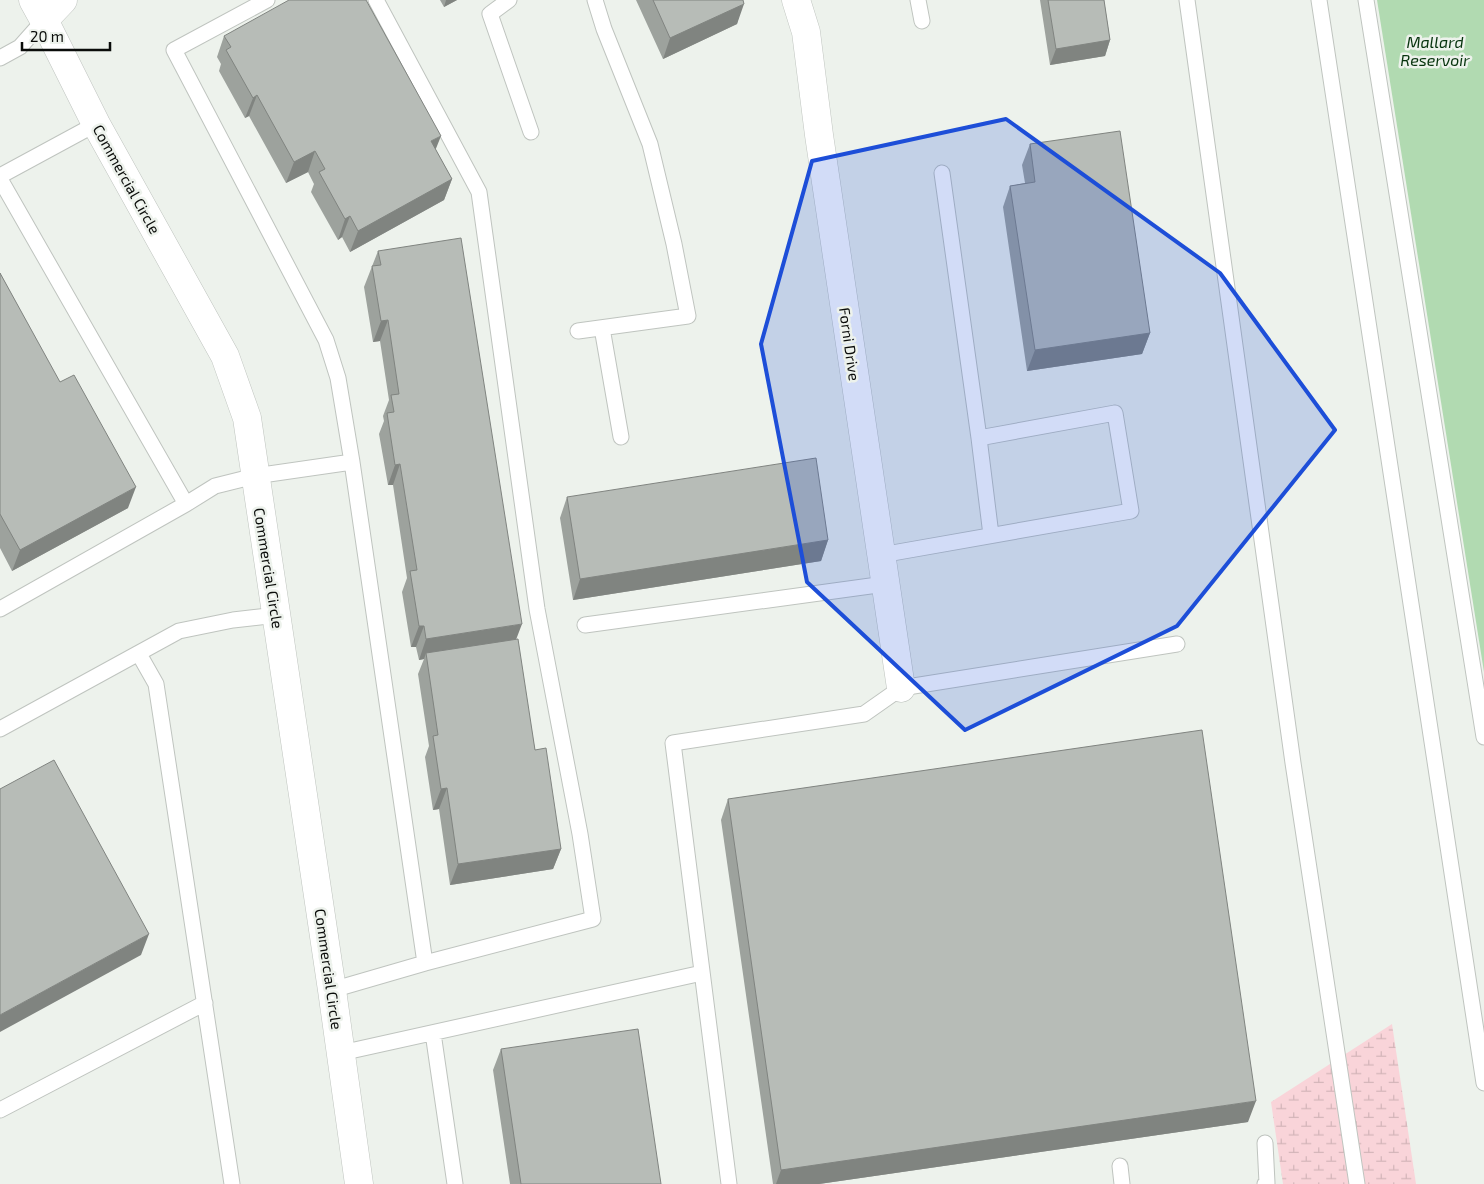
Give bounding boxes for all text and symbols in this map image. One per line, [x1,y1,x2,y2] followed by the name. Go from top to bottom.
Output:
[22,20,110,52] scale bar
[30,27,64,45] text: 20 m
[1400,32,1470,69] water label: Mallard Reservoir
[90,121,164,237] street label: Commercial Circle
[836,306,864,382] street label: Forni Drive
[251,506,287,630] street label: Commercial Circle
[312,907,346,1031] street label: Commercial Circle

